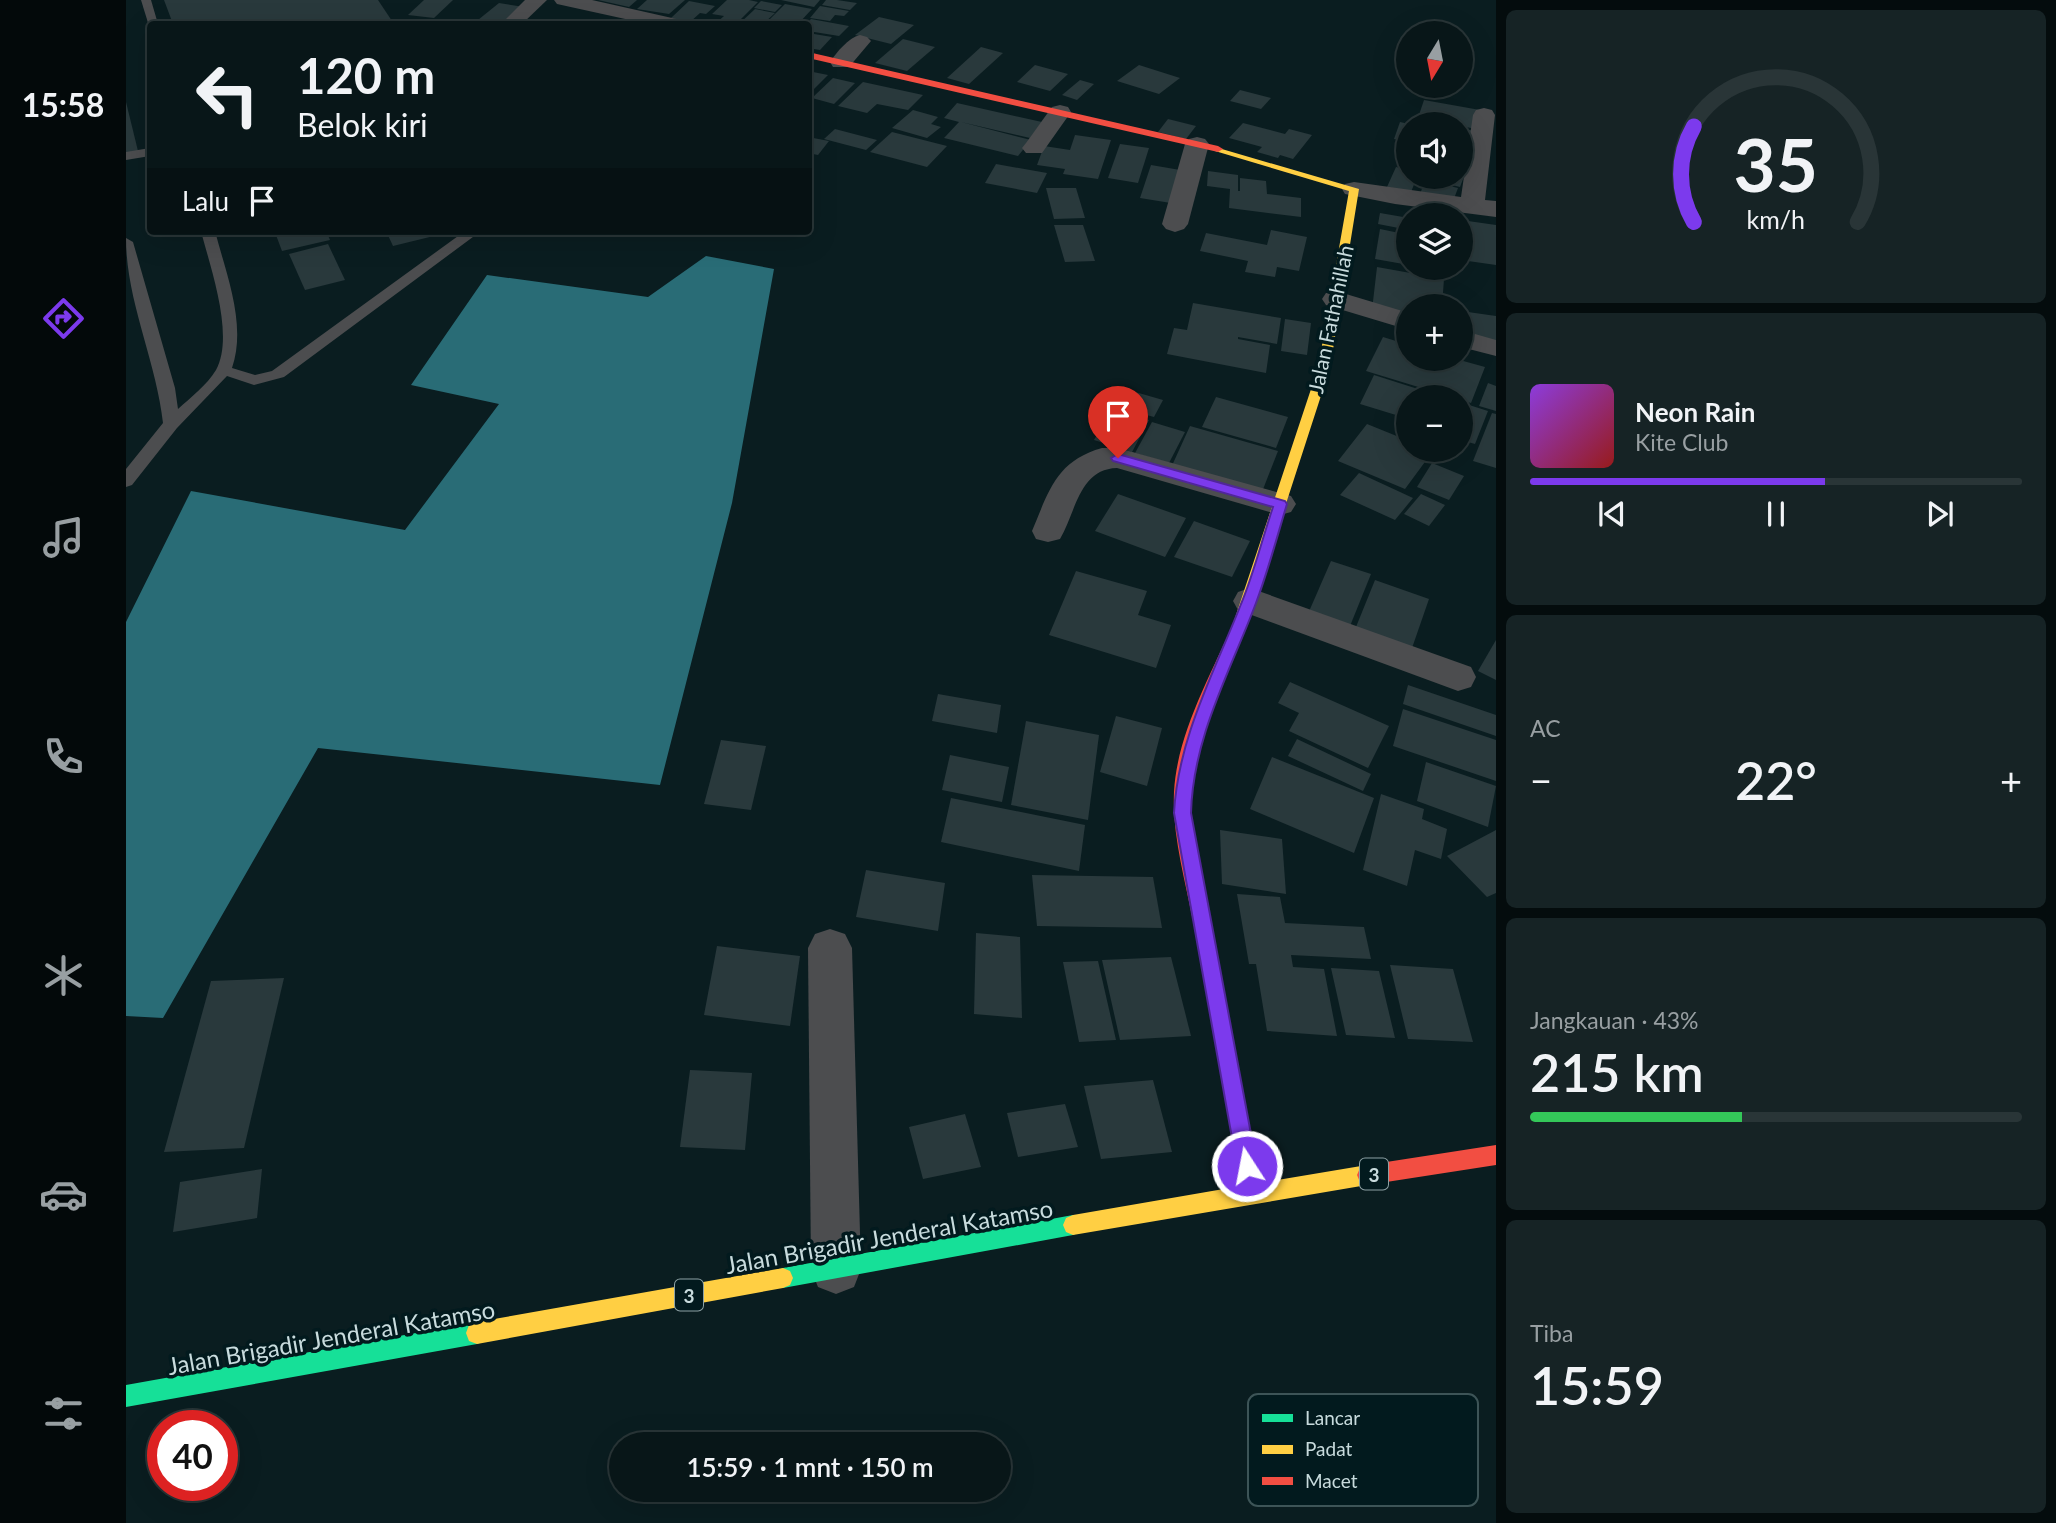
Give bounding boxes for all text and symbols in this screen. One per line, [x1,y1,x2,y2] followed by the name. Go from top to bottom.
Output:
[1396,21,1474,98] north arrow
[1396,21,1473,462] map controls
[297,46,435,104] text: 120 m
[182,49,273,140] icon: left
[22,85,104,124] text: 15:58
[297,105,428,144] text: Belok kiri
[1396,112,1473,189] button: sound
[1734,121,1818,209] text: 35
[243,182,281,220] icon: arrive
[182,185,229,217] text: Lalu
[1396,203,1473,280] button: layers
[1747,204,1805,234] text: km/h
[1302,243,1358,395] street label: Jalan Fathahillah
[39,294,88,343] icon: directions
[1396,294,1473,371] button: +
[1396,385,1473,462] button: −
[1088,386,1148,458] pin
[1635,396,1755,428] text: Neon Rain
[1099,397,1137,435] icon: arrive
[1635,428,1728,456] text: Kite Club
[1593,495,1631,533] icon: previous
[1757,495,1795,533] icon: pause
[1921,495,1959,533] icon: next
[39,513,88,562] icon: music
[1530,714,1561,742] text: AC
[39,732,88,781] icon: phone
[1735,749,1817,811] text: 22°
[1530,757,1552,803] text: −
[2000,757,2022,803] text: +
[39,951,88,1000] icon: climate
[1530,1006,1699,1034] text: Jangkauan · 43%
[1530,1041,1704,1103] text: 215 km
[1210,1129,1284,1203] position arrow
[1360,1158,1388,1190] road number: 3
[39,1170,88,1219] icon: car
[723,1193,1055,1279] street label: Jalan Brigadir Jenderal Katamso
[675,1280,703,1310] road number: 3
[165,1294,497,1380] street label: Jalan Brigadir Jenderal Katamso
[1530,1319,1573,1347] text: Tiba
[1530,1354,1664,1416] text: 15:59
[39,1389,88,1438] icon: filters
[1248,1394,1478,1506] legend
[1305,1406,1360,1429] text: Lancar
[147,1410,238,1501] speed limit sign: 40
[1305,1437,1353,1460] text: Padat
[686,1451,934,1483] text: 15:59 · 1 mnt · 150 m
[1305,1469,1358,1492] text: Macet

